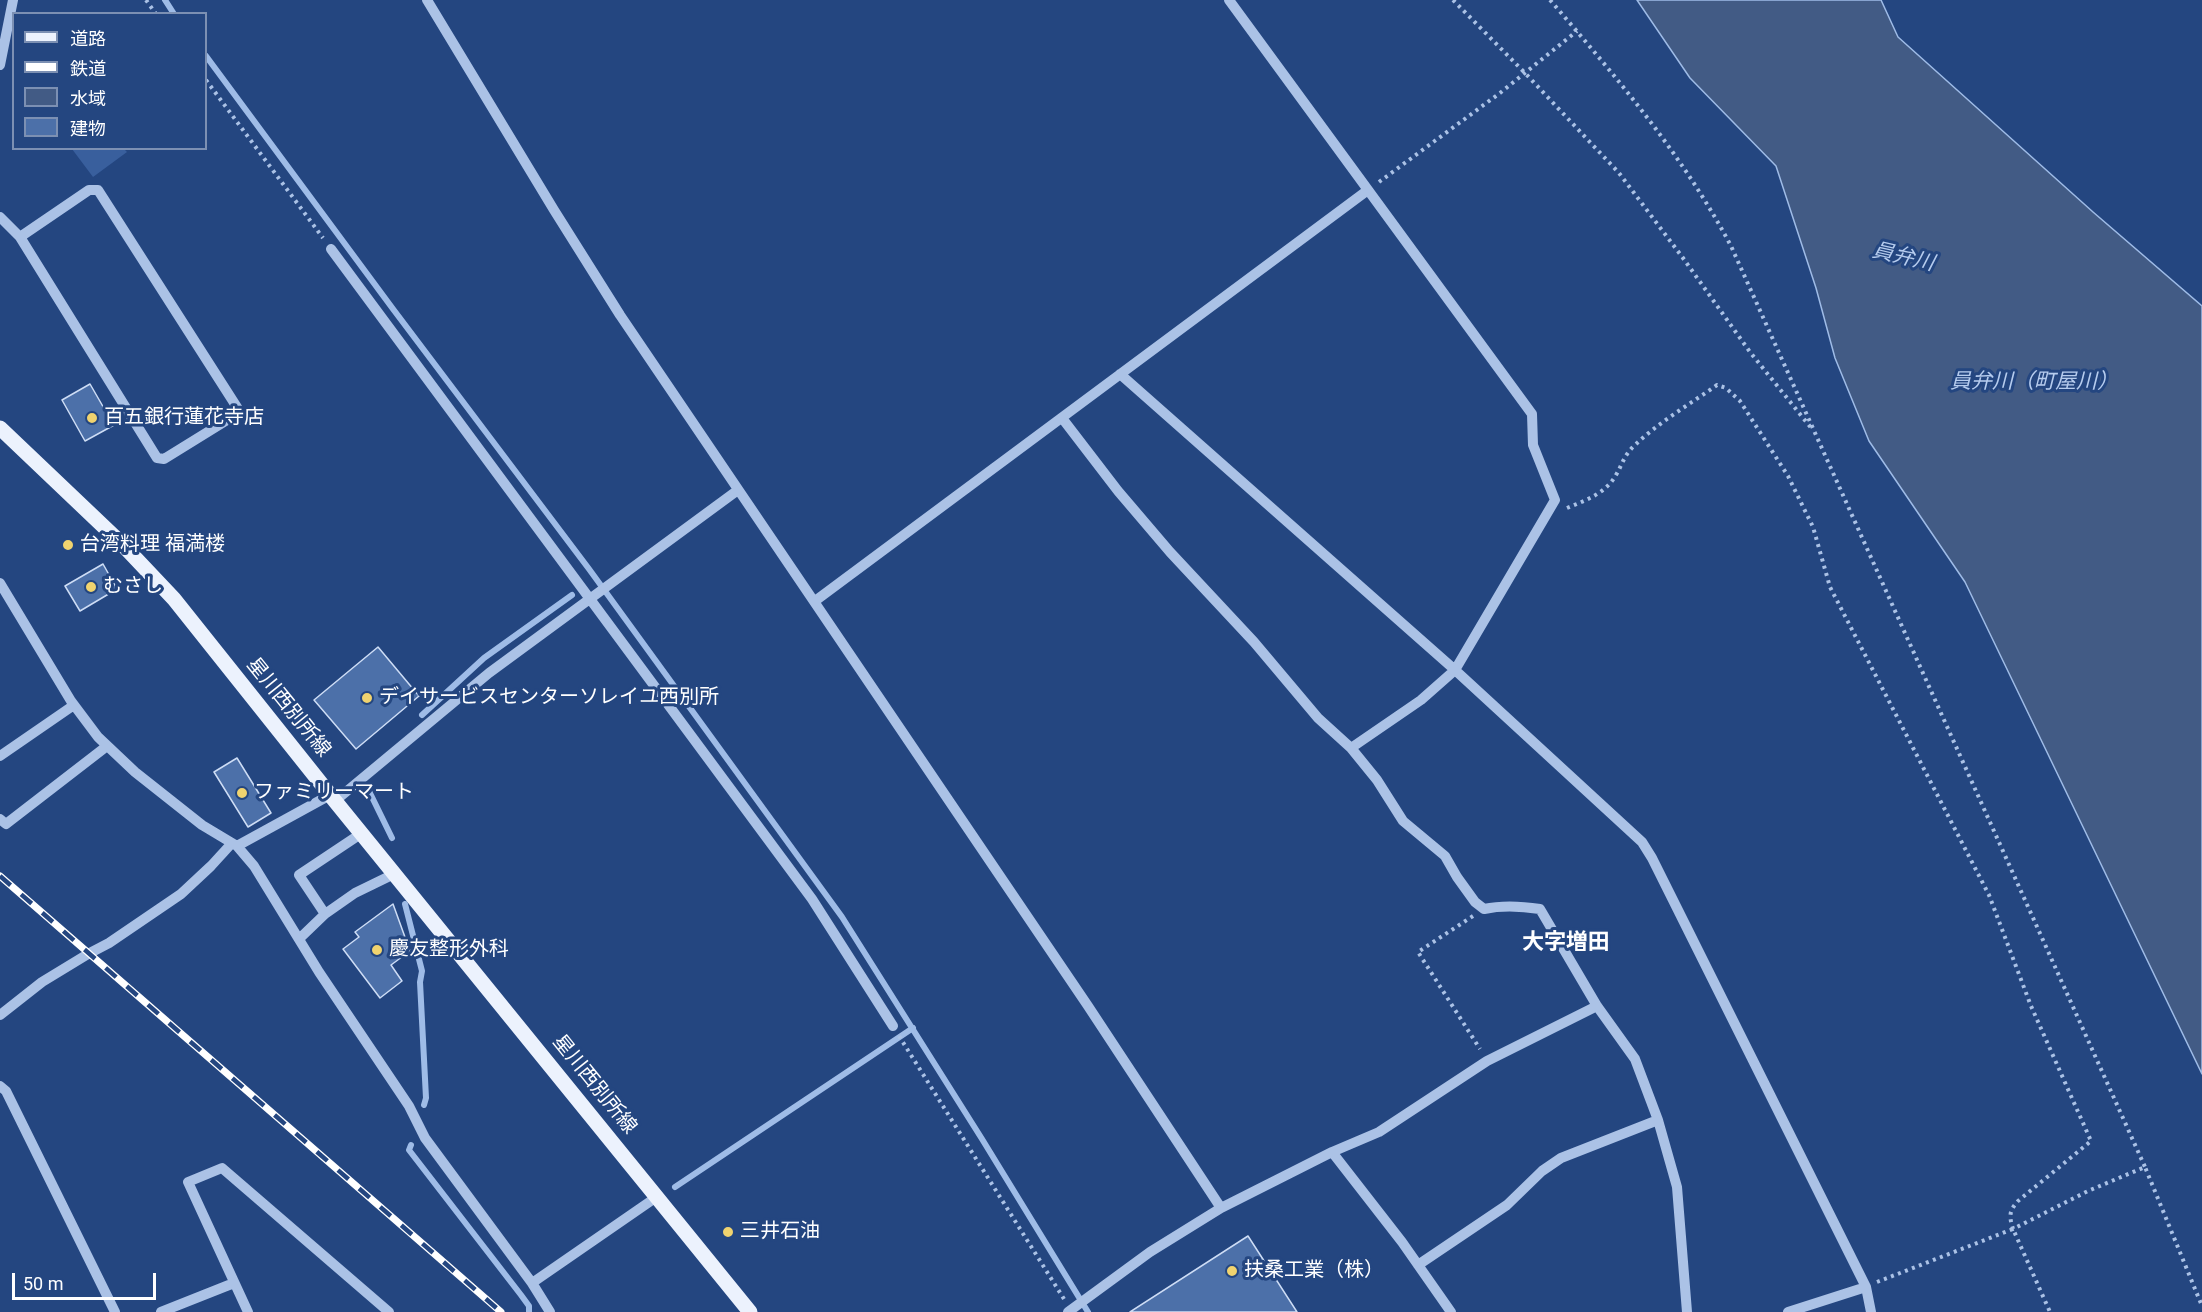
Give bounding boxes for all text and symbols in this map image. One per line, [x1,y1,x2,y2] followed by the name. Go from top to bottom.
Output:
[12,12,207,150] legend
[70,28,106,49] text: 道路
[70,58,106,79] text: 鉄道
[70,88,106,109] text: 水域
[70,118,106,139] text: 建物
[1869,239,1937,277] water label: 員弁川
[1950,370,2118,396] water label: 員弁川（町屋川）
[104,406,264,430] place label: 百五銀行蓮花寺店
[85,411,99,425] marker: 百五銀行蓮花寺店
[80,533,225,557] place label: 台湾料理 福満楼
[61,538,75,552] marker: 台湾料理 福満楼
[103,575,163,599] place label: むさし
[84,580,98,594] marker: むさし
[241,654,335,762] street label: 星川西別所線
[379,686,719,710] place label: デイサービスセンターソレイユ西別所
[360,691,374,705] marker: デイサービスセンターソレイユ西別所
[254,781,414,805] place label: ファミリーマート
[235,786,249,800] marker: ファミリーマート
[1522,930,1610,956] district label: 大字増田
[389,938,509,962] place label: 慶友整形外科
[370,943,384,957] marker: 慶友整形外科
[547,1031,641,1139] street label: 星川西別所線
[740,1220,820,1244] place label: 三井石油
[721,1225,735,1239] marker: 三井石油
[1244,1259,1384,1283] place label: 扶桑工業（株）
[15,1261,159,1299] scale bar
[1225,1264,1239,1278] marker: 扶桑工業（株）
[23,1273,63,1294] text: 50 m

